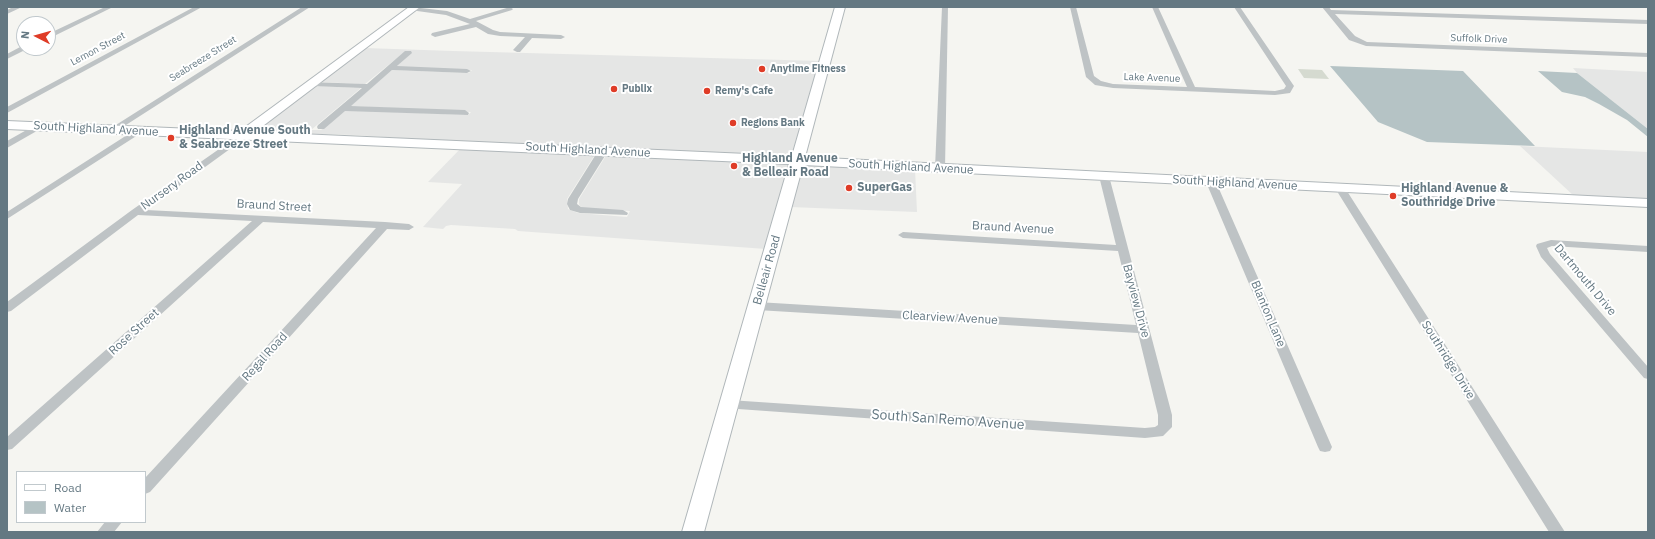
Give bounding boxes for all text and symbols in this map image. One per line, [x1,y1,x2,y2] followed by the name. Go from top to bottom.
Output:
[16,16,56,56] north arrow
[18,30,32,40] text: N
[69,30,127,68] street label: Lemon Street
[1450,32,1508,46] street label: Suffolk Drive
[167,34,239,84] street label: Seabreeze Street
[770,63,846,75] place label: Anytime Fitness
[757,64,767,74] marker: Anytime Fitness
[1123,71,1181,85] street label: Lake Avenue
[622,83,652,95] place label: Publix
[609,84,619,94] marker: Publix
[715,85,773,97] place label: Remy's Cafe
[702,86,712,96] marker: Remy's Cafe
[741,117,805,129] place label: Regions Bank
[728,118,738,128] marker: Regions Bank
[33,119,159,139] street label: South Highland Avenue
[179,124,311,152] place label: Highland Avenue South & Seabreeze Street
[166,133,176,143] marker: Highland Avenue South & Seabreeze Street
[525,140,651,160] street label: South Highland Avenue
[742,152,838,180] place label: Highland Avenue & Belleair Road
[848,157,974,177] street label: South Highland Avenue
[138,159,206,213] street label: Nursery Road
[729,161,739,171] marker: Highland Avenue & Belleair Road
[1172,173,1298,193] street label: South Highland Avenue
[857,181,912,195] place label: SuperGas
[1401,182,1508,210] place label: Highland Avenue & Southridge Drive
[844,183,854,193] marker: SuperGas
[1388,191,1398,201] marker: Highland Avenue & Southridge Drive
[236,197,312,215] street label: Braund Street
[972,219,1054,237] street label: Braund Avenue
[750,234,784,306] street label: Belleair Road
[1551,241,1619,319] street label: Dartmouth Drive
[1119,263,1153,339] street label: Bayview Drive
[1248,279,1288,349] street label: Blanton Lane
[106,306,162,358] street label: Rose Street
[902,308,998,328] street label: Clearview Avenue
[1418,318,1478,402] street label: Southridge Drive
[239,330,291,384] street label: Regal Road
[871,406,1025,434] street label: South San Remo Avenue
[16,471,146,523] legend
[54,480,82,495] text: Road
[54,500,86,515] text: Water

